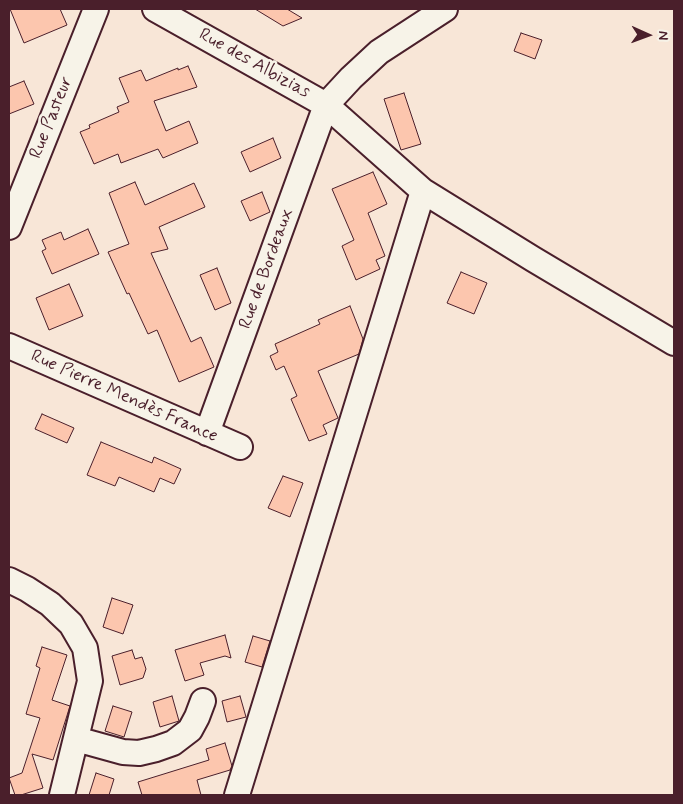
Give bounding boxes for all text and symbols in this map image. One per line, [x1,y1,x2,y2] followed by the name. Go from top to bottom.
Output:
[623,10,673,60] north arrow
[195,24,313,104] street label: Rue des Albizias
[654,31,672,40] text: N
[26,74,78,162] street label: Rue Pasteur
[235,206,299,332] street label: Rue de Bordeaux
[27,346,221,448] street label: Rue Pierre Mendès France

